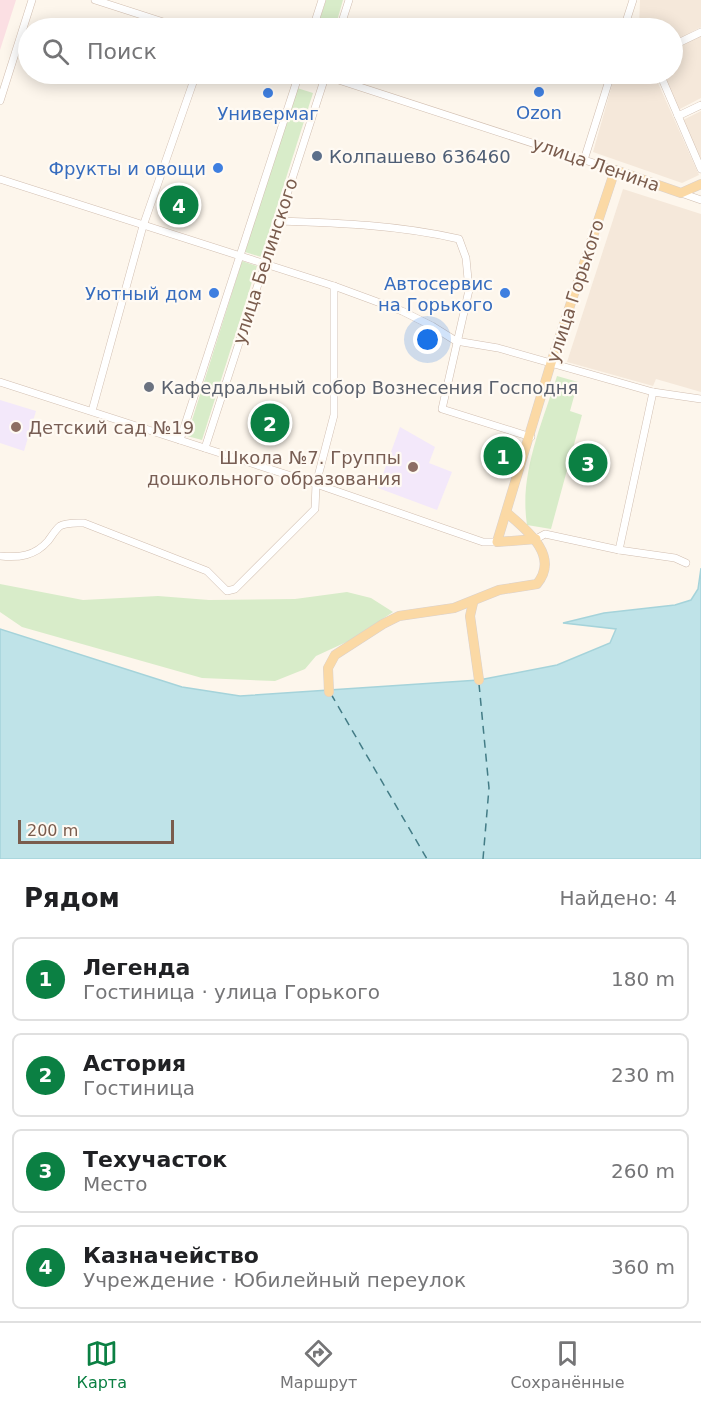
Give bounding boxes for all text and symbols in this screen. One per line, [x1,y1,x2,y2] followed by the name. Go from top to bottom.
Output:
[18,18,683,84] search box
[39,35,72,68] icon: search
[87,39,157,64] text: Поиск
[532,85,546,99] marker: Ozon
[261,86,275,100] marker: Универмаг
[516,102,562,123] place label: Ozon
[217,103,319,124] place label: Универмаг
[529,132,663,196] street label: улица Ленина
[329,146,511,167] place label: Колпашево 636460
[310,149,324,163] marker: Колпашево 636460
[48,158,206,179] place label: Фрукты и овощи
[211,161,225,175] marker: Фрукты и овощи
[228,175,302,347] street label: улица Белинского
[160,182,198,228] pin: 4
[542,217,608,365] street label: улица Горького
[378,273,493,315] place label: Автосервис на Горького
[85,283,202,304] place label: Уютный дом
[207,286,221,300] marker: Уютный дом
[498,286,512,300] marker: Автосервис на Горького
[413,325,442,354] your location
[161,377,578,398] place label: Кафедральный собор Вознесения Господня
[142,380,156,394] marker: Кафедральный собор Вознесения Господня
[250,400,290,446] pin: 2
[28,417,194,438] place label: Детский сад №19
[9,420,23,434] marker: Детский сад №19
[484,434,522,478] pin: 1
[568,440,608,486] pin: 3
[147,447,401,489] place label: Школа №7. Группы дошкольного образования
[406,460,420,474] marker: Школа №7. Группы дошкольного образования
[18,817,174,844] scale bar
[27,821,78,840] text: 200 m
[24,883,120,913] text: Рядом
[559,886,677,910] text: Найдено: 4
[83,955,190,980] text: Легенда
[39,967,52,991] text: 1
[611,967,675,991] text: 180 m
[83,980,380,1004] text: Гостиница · улица Горького
[83,1051,186,1076] text: Астория
[39,1063,52,1087] text: 2
[611,1063,675,1087] text: 230 m
[83,1076,195,1100] text: Гостиница
[83,1147,227,1172] text: Техучасток
[39,1159,52,1183] text: 3
[611,1159,675,1183] text: 260 m
[83,1172,147,1196] text: Место
[83,1243,259,1268] text: Казначейство
[39,1255,52,1279] text: 4
[611,1255,675,1279] text: 360 m
[83,1268,466,1292] text: Учреждение · Юбилейный переулок
[77,1337,127,1392] tab: Карта
[280,1337,357,1392] tab: Маршрут
[510,1337,624,1392] tab: Сохранённые

